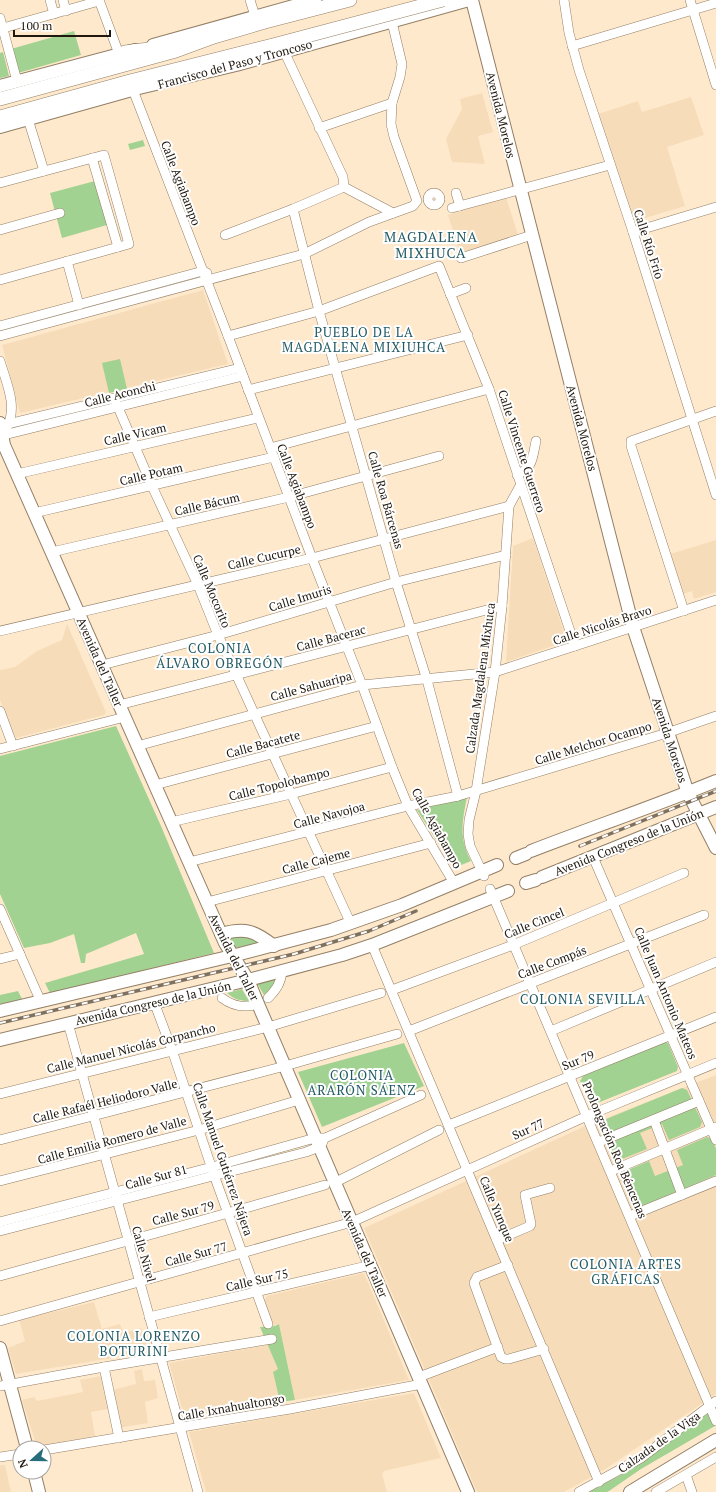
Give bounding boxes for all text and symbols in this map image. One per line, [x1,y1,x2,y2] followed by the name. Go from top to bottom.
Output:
[14,12,110,38] scale bar
[20,18,53,33] text: 100 m
[156,36,314,92] street label: Francisco del Paso y Troncoso
[483,70,519,160] street label: Avenida Morelos
[158,138,204,228] street label: Calle Agiabampo
[631,207,667,281] street label: Calle Río Frío
[384,227,478,262] district label: MAGDALENA MIXHUCA
[282,323,446,356] district label: PUEBLO DE LA MAGDALENA MIXIUHCA
[83,378,158,410] street label: Calle Aconchi
[563,383,601,473] street label: Avenida Morelos
[495,388,549,515] street label: Calle Vincente Guerrero
[102,419,168,448] street label: Calle Vicam
[274,441,320,531] street label: Calle Agiabampo
[365,449,407,551] street label: Calle Roa Bárcenas
[118,459,185,489] street label: Calle Potam
[173,489,242,519] street label: Calle Bácum
[226,541,302,573] street label: Calle Cucurpe
[190,552,234,630] street label: Calle Mocorito
[267,581,333,615] street label: Calle Imuris
[462,602,498,754] street label: Calzada Magdalena Mixhuca
[551,602,653,648] street label: Calle Nicolás Bravo
[74,615,126,709] street label: Avenida del Taller
[295,621,368,654] street label: Calle Bacerac
[156,639,284,672] district label: COLONIA ÁLVARO OBREGÓN
[269,668,353,704] street label: Calle Sahuaripa
[649,695,691,785] street label: Avenida Morelos
[533,718,653,768] street label: Calle Melchor Ocampo
[224,727,302,761] street label: Calle Bacatete
[227,764,331,804] street label: Calle Topolobampo
[409,785,466,871] street label: Calle Agiabampo
[292,798,366,832] street label: Calle Navojoa
[552,805,706,879] street label: Avenida Congreso de la Unión
[280,845,352,877] street label: Calle Cajeme
[502,904,567,942] street label: Calle Cincel
[206,911,263,1003] street label: Avenida del Taller
[631,925,701,1061] street label: Calle Juan Antonio Mateos
[515,942,589,982] street label: Calle Compás
[74,978,232,1028] street label: Avenida Congreso de la Unión
[520,990,646,1008] district label: COLONIA SEVILLA
[45,1020,217,1076] street label: Calle Manuel Nicolás Corpancho
[560,1047,596,1073] street label: Sur 79
[307,1066,417,1099] district label: COLONIA ARARÓN SÁENZ
[31,1076,179,1126] street label: Calle Rafaél Heliodoro Valle
[579,1079,651,1221] street label: Prolongación Roa Béncenas
[190,1080,256,1238] street label: Calle Manuel Gutiérrez Nájera
[36,1113,188,1167] street label: Calle Emilia Romero de Valle
[510,1115,546,1143] street label: Sur 77
[123,1162,189,1192] street label: Calle Sur 81
[476,1174,518,1244] street label: Calle Yunque
[150,1198,216,1228] street label: Calle Sur 79
[339,1206,391,1300] street label: Avenida del Taller
[129,1224,159,1284] street label: Calle Nivel
[163,1239,229,1269] street label: Calle Sur 77
[570,1255,682,1288] district label: COLONIA ARTES GRÁFICAS
[224,1266,290,1294] street label: Calle Sur 75
[67,1327,201,1360] district label: COLONIA LORENZO BOTURINI
[176,1390,286,1424] street label: Calle Ixnahualtongo
[615,1408,703,1476] street label: Calzada de la Viga
[12,1440,52,1480] north arrow
[14,1457,31,1470] text: N

